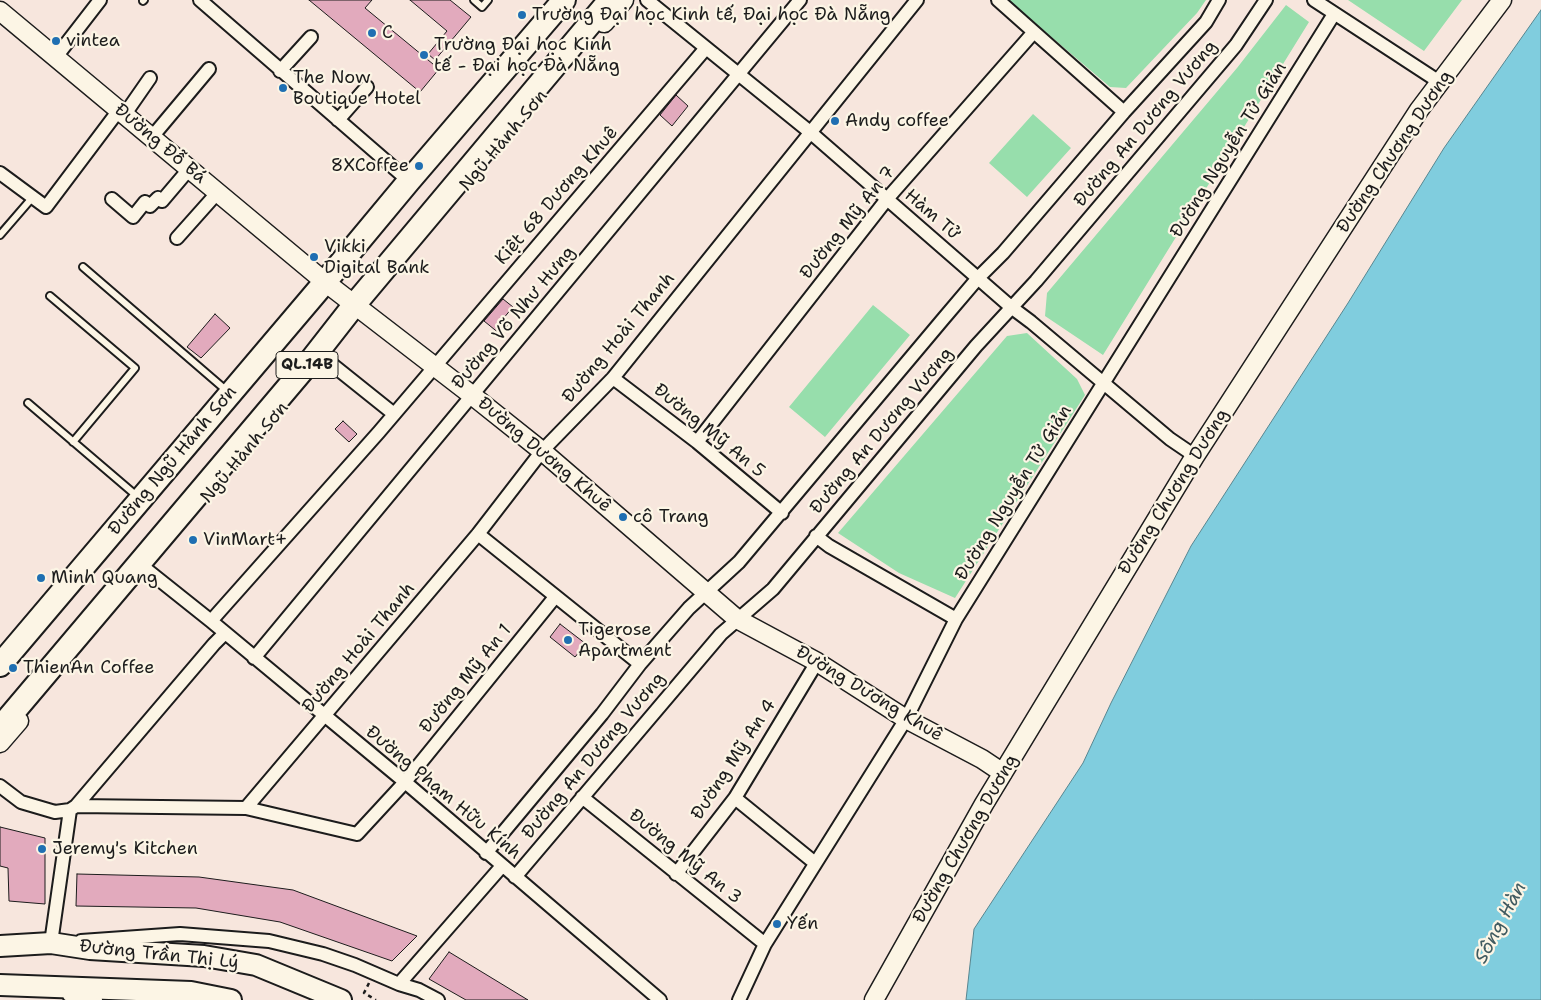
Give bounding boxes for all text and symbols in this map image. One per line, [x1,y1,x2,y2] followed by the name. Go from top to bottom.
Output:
[532,4,891,26] place label: Trường Đại học Kinh tế, Đại học Đà Nẵng
[516,9,528,21] marker: Trường Đại học Kinh tế, Đại học Đà Nẵng
[382,22,393,44] place label: C
[366,27,378,39] marker: C
[66,30,120,52] place label: vintea
[434,34,620,76] place label: Trường Đại học Kinh tế - Đại học Đà Nẵng
[50,35,62,47] marker: vintea
[1070,36,1222,212] street label: Đường An Dương Vương
[418,49,430,61] marker: Trường Đại học Kinh tế - Đại học Đà Nẵng
[1166,58,1292,242] street label: Đường Nguyễn Tử Giản
[293,67,421,110] place label: The Now Boutique Hotel
[1333,67,1457,237] street label: Đường Chương Dương
[277,82,289,94] marker: The Now Boutique Hotel
[455,86,553,196] street label: Ngũ Hành Sơn
[110,99,210,189] street label: Đường Đỗ Bá
[845,110,949,132] place label: Andy coffee
[829,115,841,127] marker: Andy coffee
[491,123,623,269] street label: Kiệt 68 Dương Khuê
[331,155,409,177] place label: 8XCoffee
[413,160,425,172] marker: 8XCoffee
[796,162,900,284] street label: Đường Mỹ An 7
[900,185,964,245] street label: Hàm Tử
[324,236,430,278] place label: Vikki Digital Bank
[448,242,580,394] street label: Đường Võ Như Hưng
[308,251,320,263] marker: Vikki Digital Bank
[558,268,680,408] street label: Đường Hoài Thanh
[806,343,958,519] street label: Đường An Dương Vương
[276,352,338,378] road number: QL.14B
[649,379,769,483] street label: Đường Mỹ An 5
[104,382,242,540] street label: Đường Ngũ Hành Sơn
[473,393,615,517] street label: Đường Dương Khuê
[196,398,294,508] street label: Ngũ Hành Sơn
[951,401,1077,585] street label: Đường Nguyễn Tử Giản
[1114,405,1234,579] street label: Đường Chương Dương
[633,506,709,528] place label: cô Trang
[617,511,629,523] marker: cô Trang
[203,529,288,551] place label: VinMart+
[187,534,199,546] marker: VinMart+
[51,567,158,589] place label: Minh Quang
[35,572,47,584] marker: Minh Quang
[298,578,420,718] street label: Đường Hoài Thanh
[578,619,672,662] place label: Tigerose Apartment
[415,620,517,738] street label: Đường Mỹ An 1
[562,634,574,646] marker: Tigerose Apartment
[792,642,946,746] street label: Đường Dương Khuê
[23,657,154,679] place label: ThienAn Coffee
[7,662,19,674] marker: ThienAn Coffee
[518,668,670,844] street label: Đường An Dương Vương
[687,696,781,824] street label: Đường Mỹ An 4
[361,722,525,864] street label: Đường Phạm Hữu Kính
[909,751,1023,927] street label: Đường Chương Dương
[624,805,746,909] street label: Đường Mỹ An 3
[52,838,198,860] place label: Jeremy's Kitchen
[36,843,48,855] marker: Jeremy's Kitchen
[1470,878,1532,968] water label: Sông Hàn
[787,913,818,935] place label: Yến
[771,918,783,930] marker: Yến
[78,936,240,974] street label: Đường Trần Thị Lý

